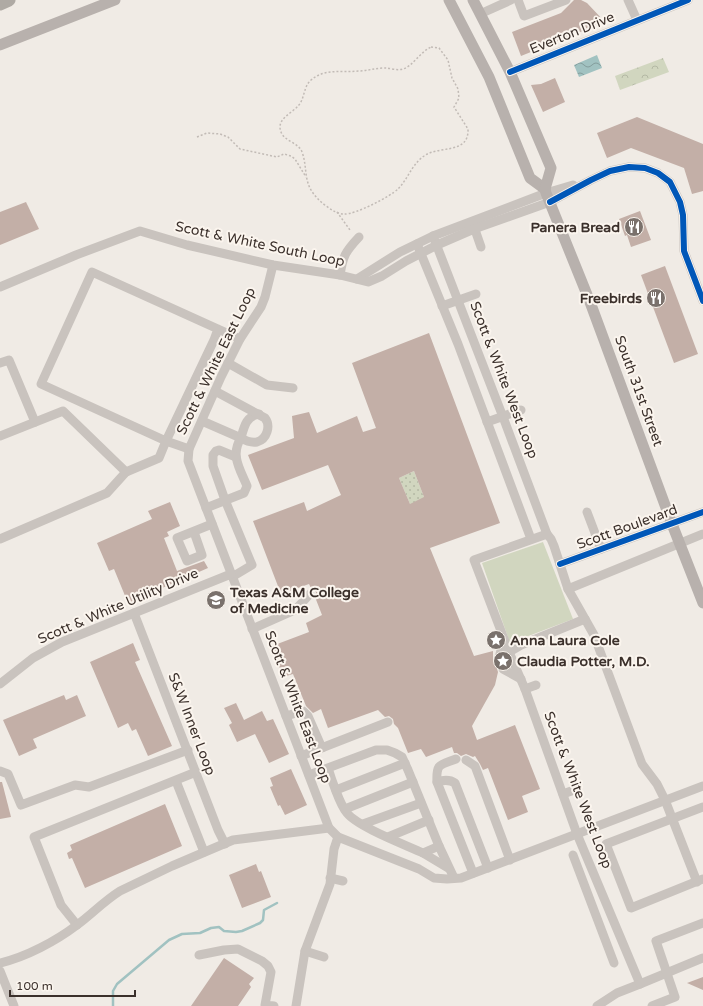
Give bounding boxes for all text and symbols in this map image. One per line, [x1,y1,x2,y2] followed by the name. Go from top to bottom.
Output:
[527,8,617,58] street label: Everton Drive
[623,216,645,238] restaurant icon: Panera Bread
[174,218,346,270] street label: Scott & White South Loop
[530,219,620,236] place label: Panera Bread
[173,284,259,438] street label: Scott & White East Loop
[645,287,667,309] restaurant icon: Freebirds
[580,290,642,307] place label: Freebirds
[466,299,542,461] street label: Scott & White West Loop
[611,333,667,449] street label: South 31st Street
[574,501,680,553] street label: Scott Boulevard
[35,564,201,648] street label: Scott & White Utility Drive
[229,584,359,617] place label: Texas A&M College of Medicine
[205,589,227,611] school or university icon: Texas A&M College of Medicine
[261,628,335,786] street label: Scott & White East Loop
[485,629,507,651] place icon: Anna Laura Cole
[510,632,620,649] place label: Anna Laura Cole
[492,650,514,672] place icon: Claudia Potter, M.D.
[517,653,650,670] place label: Claudia Potter, M.D.
[165,670,219,778] street label: S&W Inner Loop
[540,709,616,871] street label: Scott & White West Loop
[10,972,135,998] scale bar
[16,979,53,993] text: 100 m

